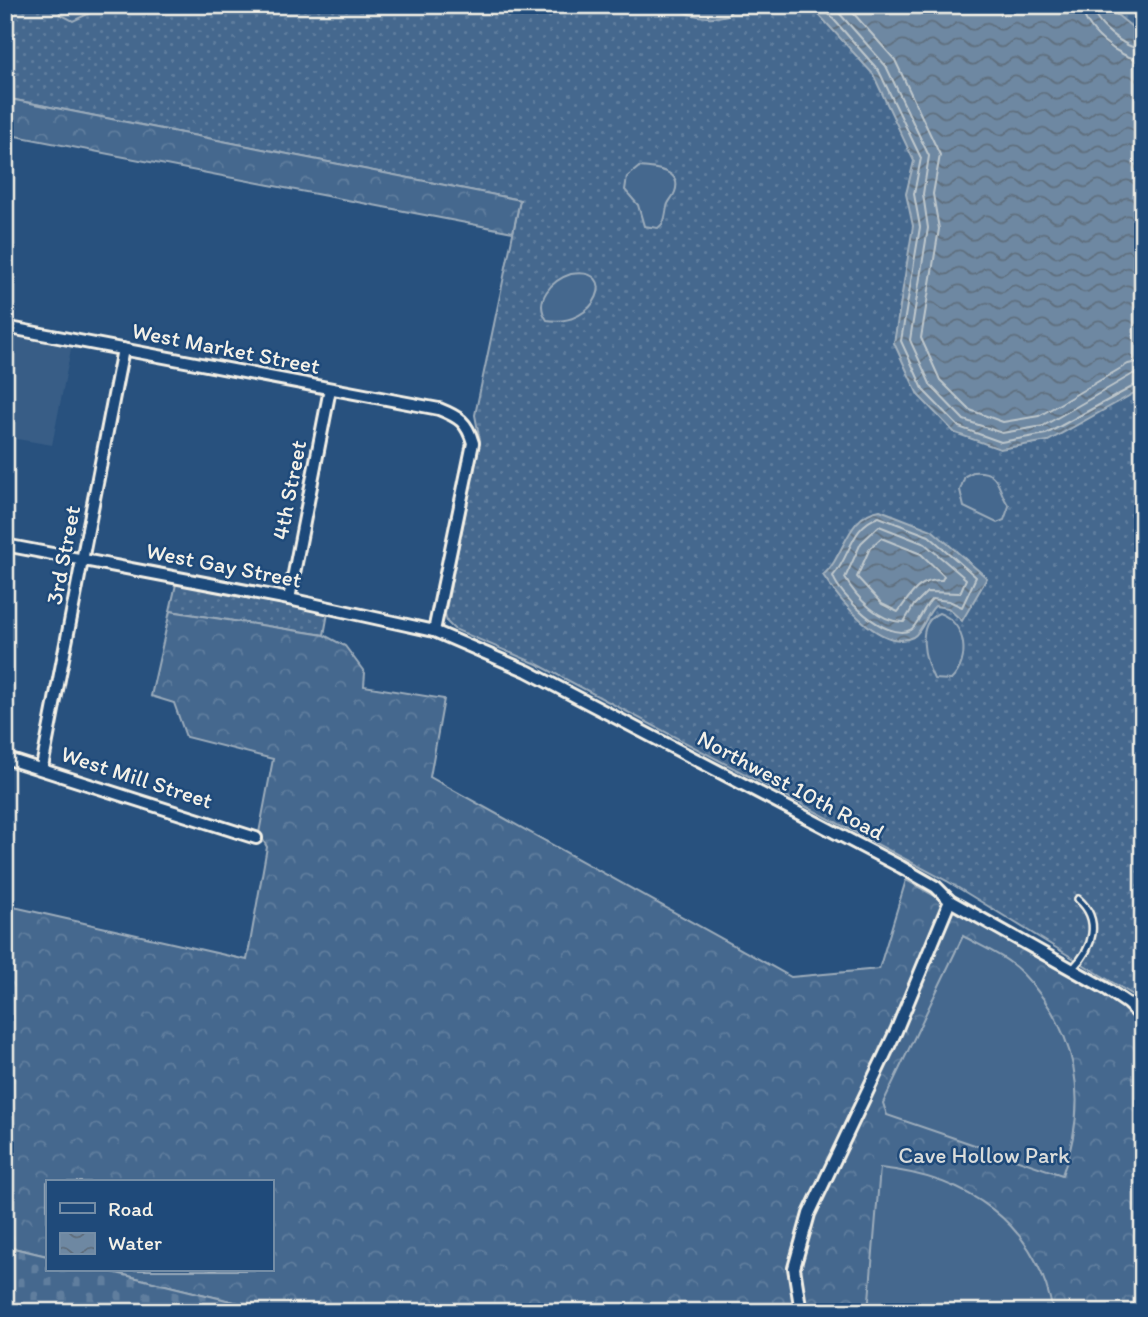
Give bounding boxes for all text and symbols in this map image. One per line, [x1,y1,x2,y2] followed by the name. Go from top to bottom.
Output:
[130,316,323,380] street label: West Market Street
[266,438,312,542] street label: 4th Street
[40,503,86,607] street label: 3rd Street
[144,536,305,594] street label: West Gay Street
[693,724,890,846] street label: Northwest 10th Road
[58,739,216,815] street label: West Mill Street
[898,1141,1070,1169] park label: Cave Hollow Park
[46,1180,273,1272] legend
[108,1196,154,1221] text: Road
[108,1230,162,1255] text: Water

